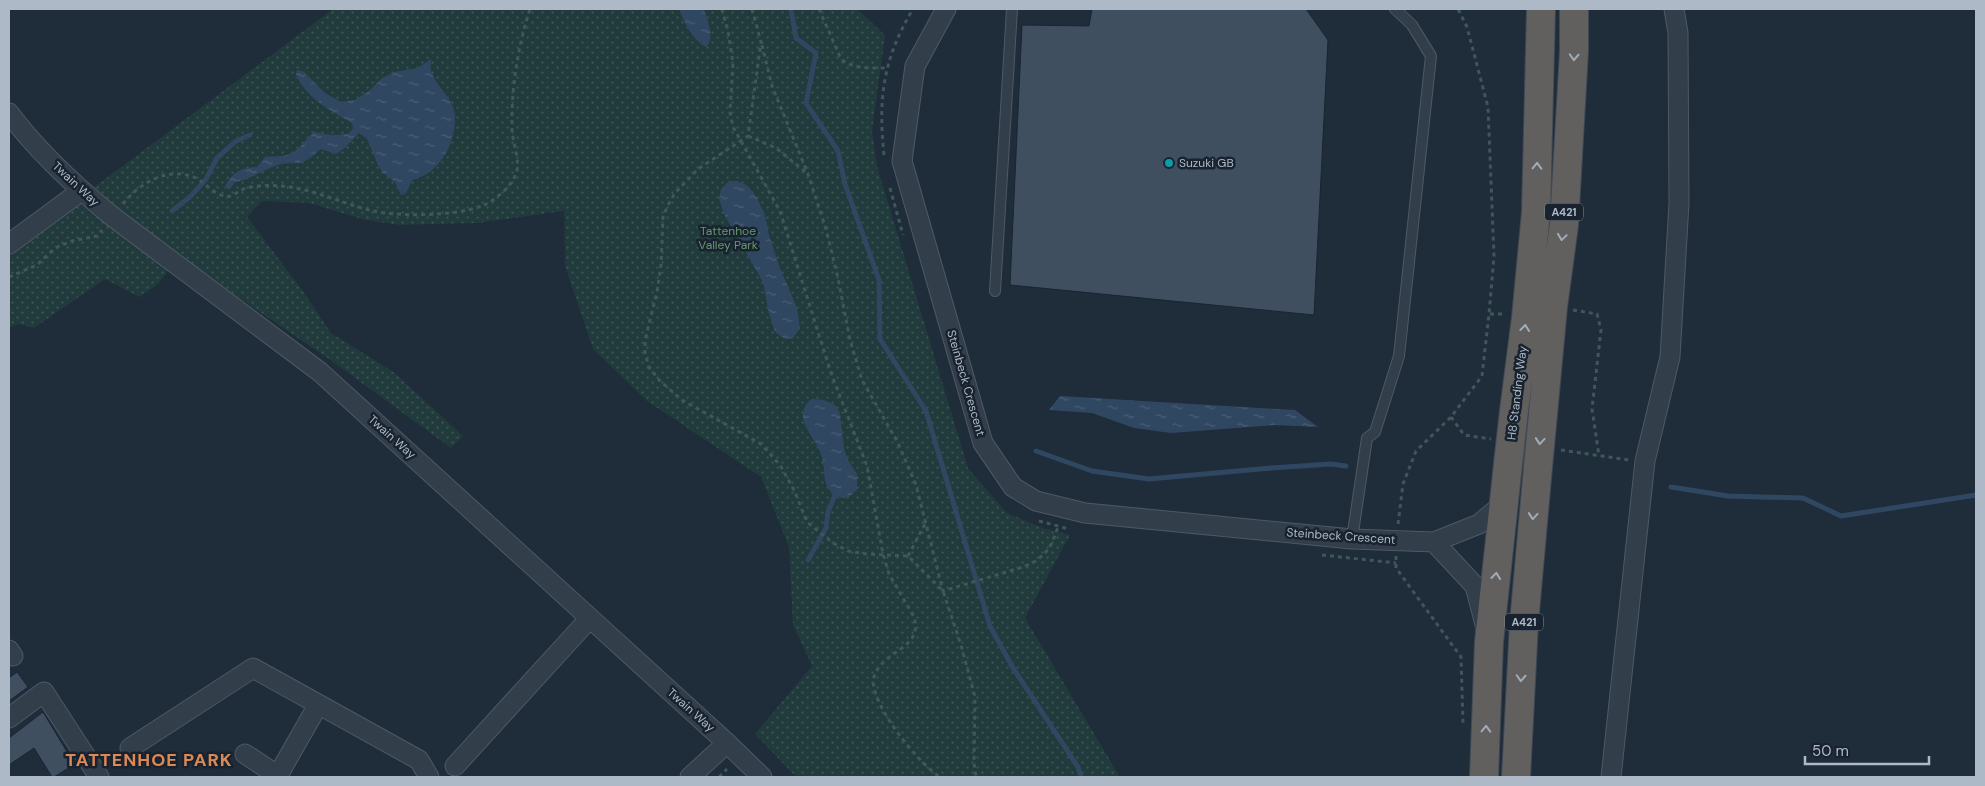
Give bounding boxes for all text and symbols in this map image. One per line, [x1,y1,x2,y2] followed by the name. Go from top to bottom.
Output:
[1568,54,1579,62] one-way arrow
[1179,155,1234,171] place label: Suzuki GB
[1163,157,1175,169] marker: Suzuki GB
[49,158,103,210] street label: Twain Way
[1532,162,1542,170] one-way arrow
[1545,203,1583,220] road number: A421
[698,223,758,253] park label: Tattenhoe Valley Park
[1557,233,1568,241] one-way arrow
[1519,324,1530,332] one-way arrow
[943,328,989,438] street label: Steinbeck Crescent
[1503,345,1531,441] street label: H8 Standing Way
[365,411,419,463] street label: Twain Way
[1535,437,1546,445] one-way arrow
[1528,512,1539,520] one-way arrow
[1286,524,1396,548] street label: Steinbeck Crescent
[1490,571,1501,579] one-way arrow
[1505,614,1543,630] road number: A421
[1515,674,1526,682] one-way arrow
[664,684,718,736] street label: Twain Way
[1480,724,1491,732] one-way arrow
[1805,734,1929,766] scale bar
[1812,741,1849,761] text: 50 m
[65,748,233,772] district label: TATTENHOE PARK

